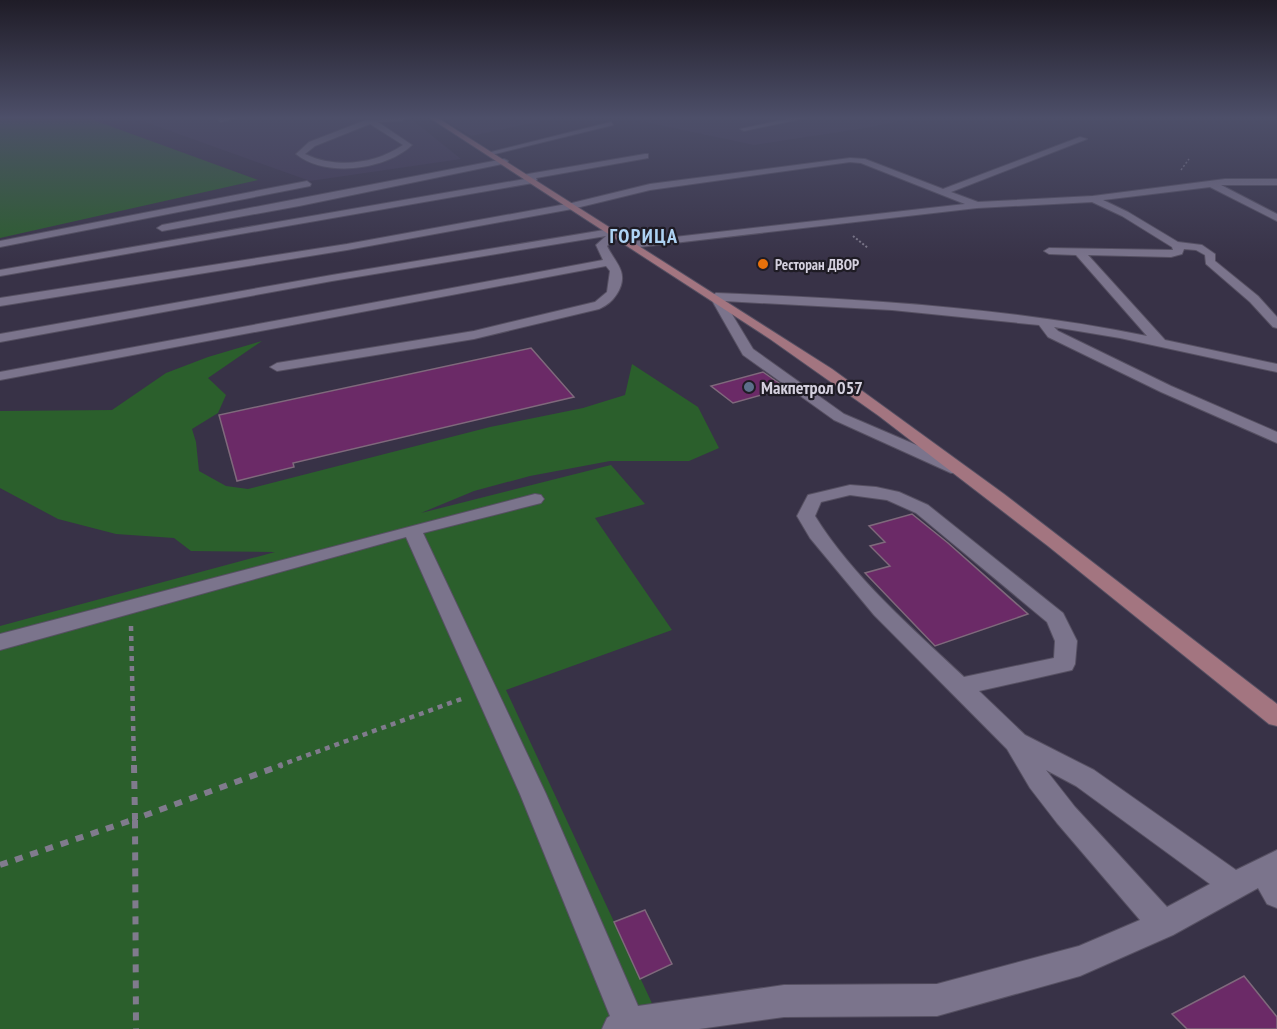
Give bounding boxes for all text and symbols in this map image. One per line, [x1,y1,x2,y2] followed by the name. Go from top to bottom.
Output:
[609,223,679,249] district label: ГОРИЦА
[775,255,859,274] place label: Ресторан ДВОР
[756,257,770,271] marker: Ресторан ДВОР
[761,376,863,399] place label: Макпетрол 057
[742,380,756,394] marker: Макпетрол 057

